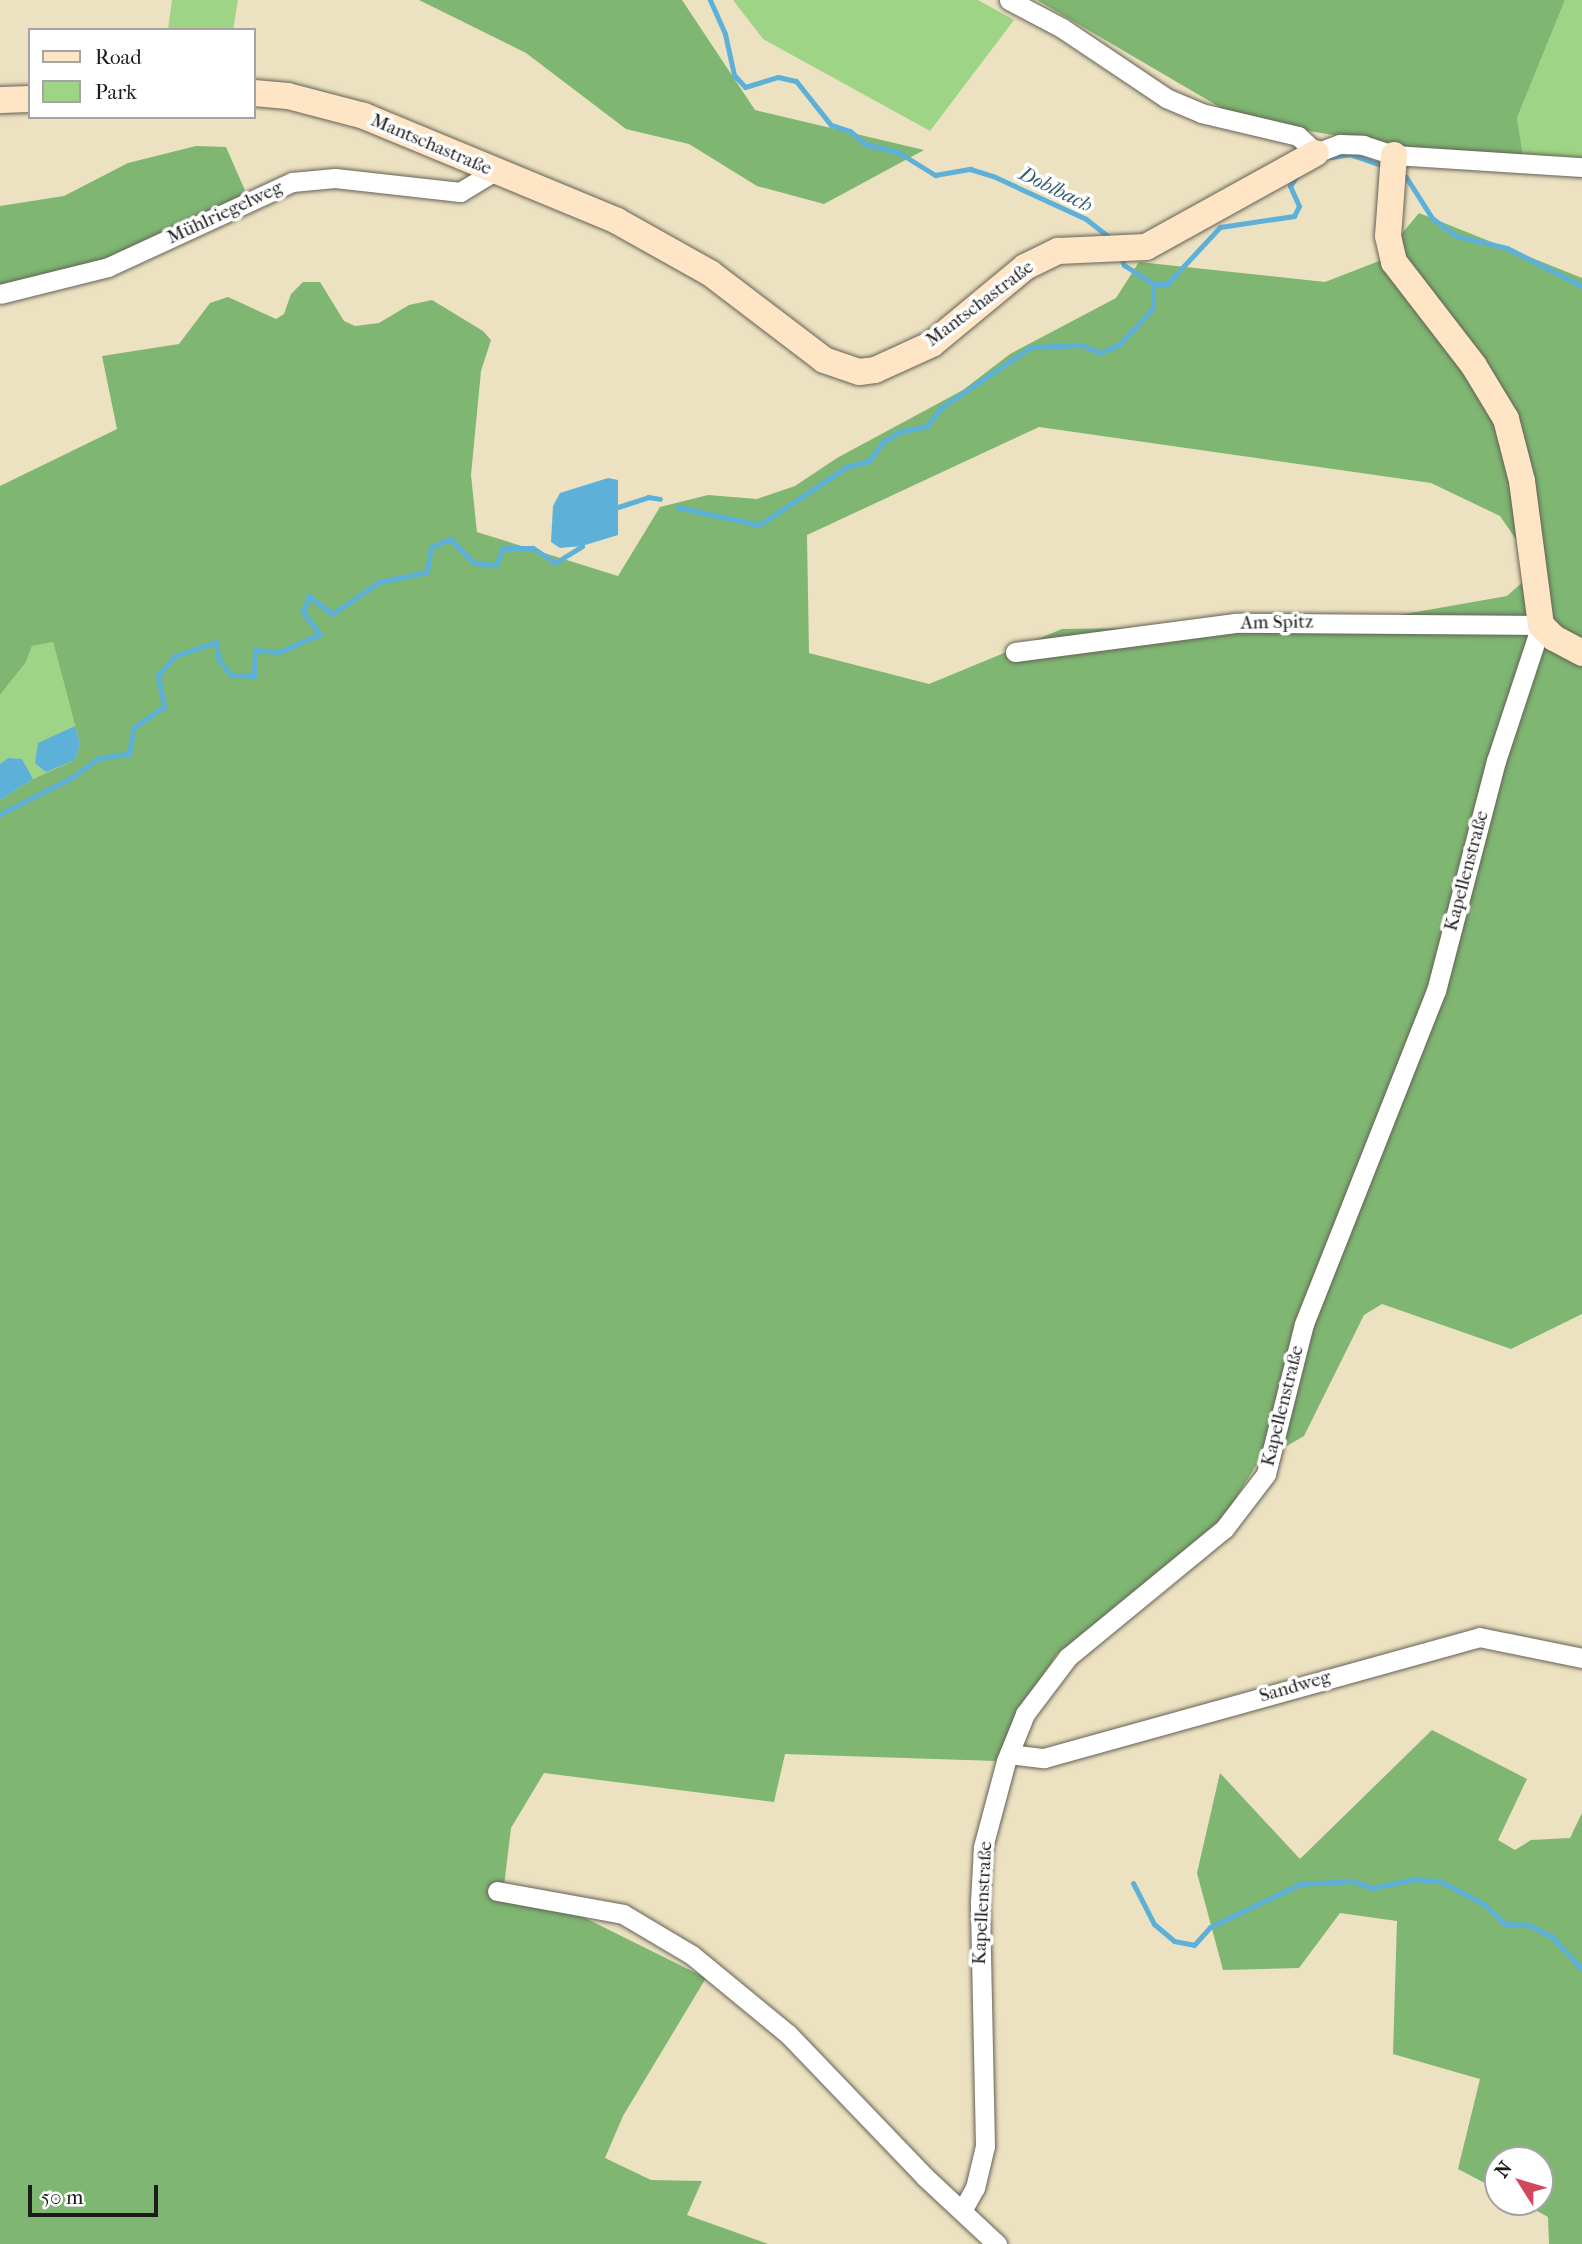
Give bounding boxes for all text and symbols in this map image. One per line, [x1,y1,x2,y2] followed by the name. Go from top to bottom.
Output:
[28,28,256,119] legend
[95,45,142,69] text: Road
[95,80,137,104] text: Park
[367,109,495,181] street label: Mantschastraße
[1015,161,1097,217] water label: Doblbach
[164,176,286,250] street label: Mühlriegelweg
[922,256,1038,352] street label: Mantschastraße
[1240,611,1314,635] street label: Am Spitz
[1440,808,1494,934] street label: Kapellenstraße
[1257,1343,1309,1469] street label: Kapellenstraße
[1257,1666,1333,1708] street label: Sandweg
[968,1841,998,1965] street label: Kapellenstraße
[1484,2146,1554,2216] north arrow
[1491,2157,1517,2182] text: N
[32,2170,161,2214] scale bar
[41,2185,84,2209] text: 50 m

